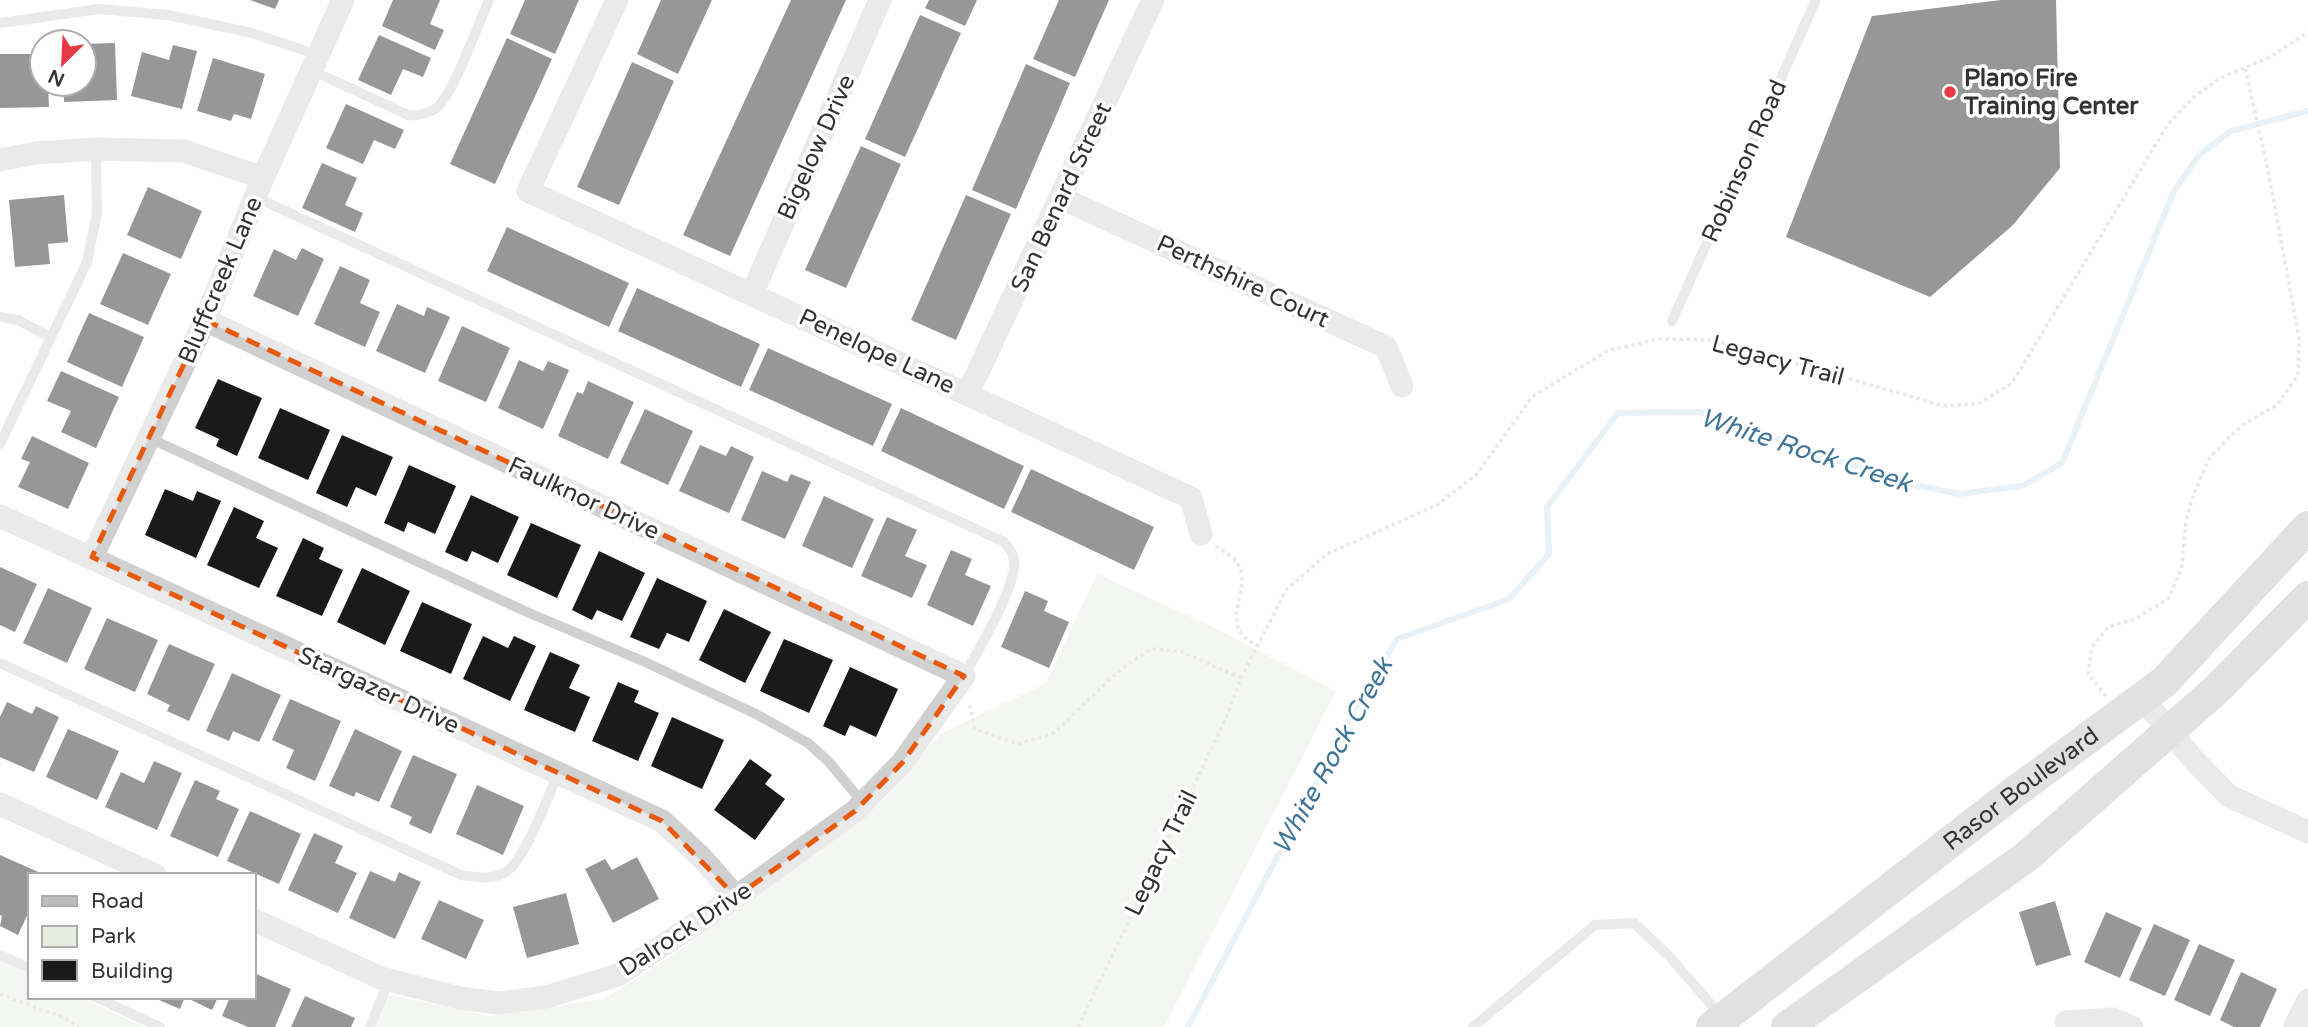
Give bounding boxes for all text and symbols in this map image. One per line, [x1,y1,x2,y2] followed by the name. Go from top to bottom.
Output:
[28,28,98,98] north arrow
[45,64,68,91] text: N
[1963,64,2139,121] place label: Plano Fire Training Center
[772,70,861,224] street label: Bigelow Drive
[1696,76,1793,247] street label: Robinson Road
[1942,84,1958,100] marker: Plano Fire Training Center
[1005,98,1118,297] street label: San Benard Street
[172,192,269,368] street label: Bluffcreek Lane
[1152,229,1334,334] street label: Perthshire Court
[794,303,959,400] street label: Penelope Lane
[1709,329,1847,392] street label: Legacy Trail
[1696,402,1917,500] water label: White Rock Creek
[504,451,664,546] street label: Faulknor Drive
[294,640,464,740] street label: Stargazer Drive
[1266,651,1400,860] water label: White Rock Creek
[1937,721,2105,857] street label: Rasor Boulevard
[1119,786,1204,921] street label: Legacy Trail
[28,873,256,999] legend
[614,876,757,983] street label: Dalrock Drive
[91,889,144,914] text: Road
[91,924,136,949] text: Park
[91,959,173,984] text: Building

